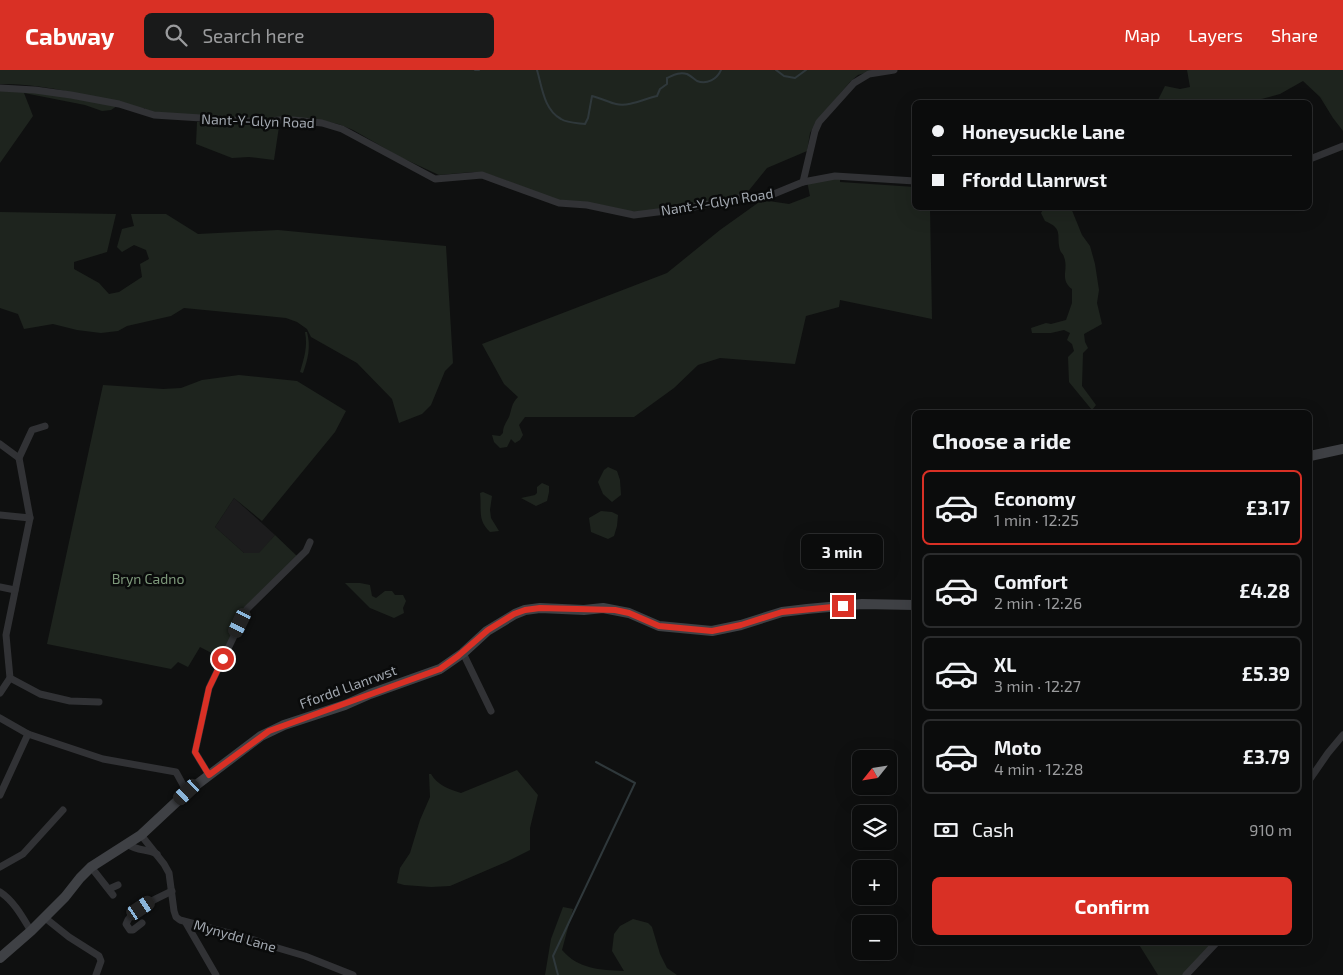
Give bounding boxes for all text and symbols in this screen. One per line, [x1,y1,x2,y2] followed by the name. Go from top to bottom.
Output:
[144,13,494,58] search box
[25,21,114,50] text: Cabway
[162,21,190,49] icon: search
[202,24,304,47] text: Search here
[1124,24,1160,46] text: Map
[1188,24,1243,46] text: Layers
[1271,24,1318,46] text: Share
[201,110,315,131] street label: Nant-Y-Glyn Road
[962,120,1125,143] text: Honeysuckle Lane
[962,168,1107,191] text: Ffordd Llanrwst
[659,184,774,219] street label: Nant-Y-Glyn Road
[932,427,1071,453] text: Choose a ride
[934,485,979,530] icon: car
[994,487,1076,510] text: Economy
[1246,496,1290,519] text: £3.17
[994,510,1079,529] text: 1 min · 12:25
[802,534,884,568] callout: 3 min
[822,542,862,561] text: 3 min
[934,568,979,613] icon: car
[112,570,184,587] park label: Bryn Cadno
[994,570,1068,593] text: Comfort
[1239,579,1290,602] text: £4.28
[994,593,1082,612] text: 2 min · 12:26
[832,595,854,617] route end
[226,606,253,640] car
[212,648,234,670] route start
[934,651,979,696] icon: car
[994,653,1016,676] text: XL
[297,661,399,712] street label: Ffordd Llanrwst
[1242,662,1290,685] text: £5.39
[994,676,1081,695] text: 3 min · 12:27
[934,734,979,779] icon: car
[994,736,1042,759] text: Moto
[1243,745,1290,768] text: £3.79
[852,750,898,795] north arrow
[852,750,897,960] map controls
[994,759,1083,778] text: 4 min · 12:28
[170,776,203,808] car
[852,805,897,850] button: layers
[932,816,960,844] icon: cash
[972,818,1014,841] text: Cash
[1249,820,1292,839] text: 910 m
[852,860,897,905] button: +
[932,877,1292,935] button: Confirm
[124,893,157,923] car
[852,915,897,960] button: −
[192,916,278,955] street label: Mynydd Lane

